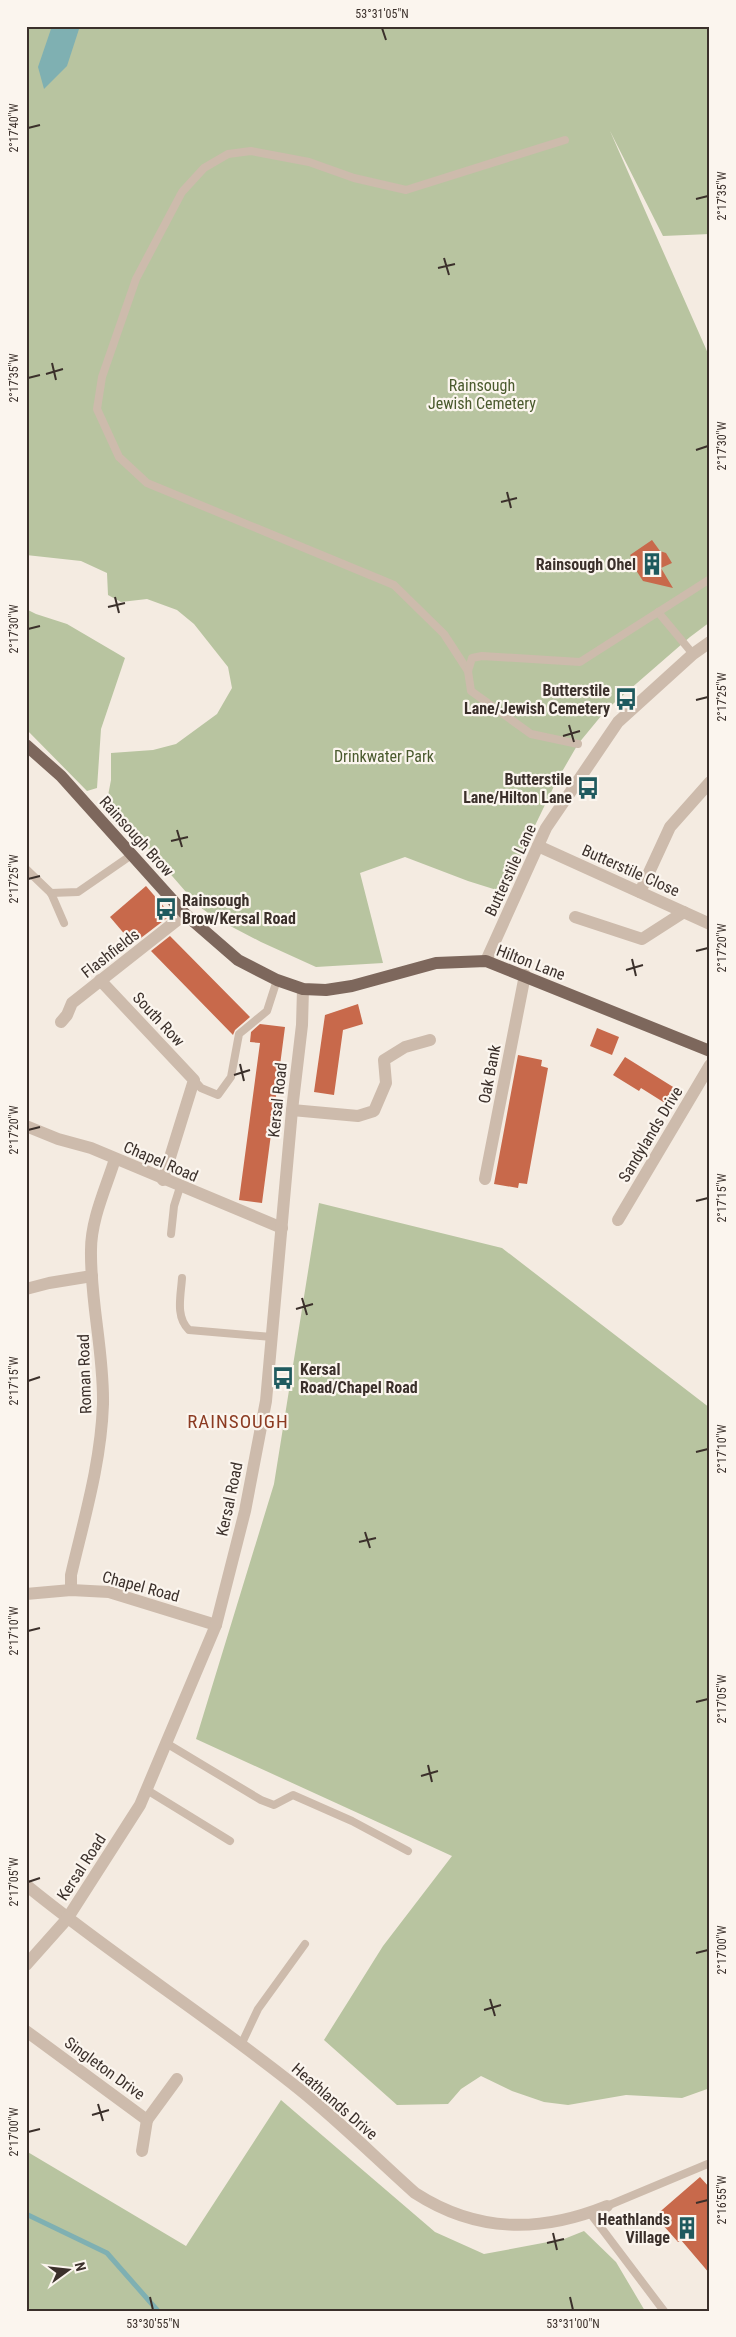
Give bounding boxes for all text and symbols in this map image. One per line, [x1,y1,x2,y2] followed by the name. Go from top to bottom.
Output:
[355,7,409,21] text: 53°31'05"N
[7,103,21,153] text: 2°17'40"W
[715,171,729,221] text: 2°17'35"W
[7,353,21,403] text: 2°17'35"W
[428,376,536,413] park label: Rainsough Jewish Cemetery
[715,421,729,471] text: 2°17'30"W
[639,551,665,577] building icon: Rainsough Ohel
[536,555,636,574] place label: Rainsough Ohel
[7,604,21,654] text: 2°17'30"W
[715,672,729,722] text: 2°17'25"W
[464,681,610,718] place label: Butterstile Lane/Jewish Cemetery
[613,686,639,712] bus stop icon: Butterstile Lane/Jewish Cemetery
[334,747,435,766] park label: Drinkwater Park
[463,770,572,807] place label: Butterstile Lane/Hilton Lane
[575,775,601,801] bus stop icon: Butterstile Lane/Hilton Lane
[96,792,178,881] street label: Rainsough Brow
[481,821,540,919] street label: Butterstile Lane
[579,841,682,900] street label: Butterstile Close
[7,854,21,904] text: 2°17'25"W
[182,891,296,928] place label: Rainsough Brow/Kersal Road
[153,896,179,922] bus stop icon: Rainsough Brow/Kersal Road
[715,923,729,973] text: 2°17'20"W
[78,925,143,982] street label: Flashfields
[494,941,568,984] street label: Hilton Lane
[129,988,188,1050] street label: South Row
[474,1042,505,1105] street label: Oak Bank
[264,1062,291,1139] street label: Kersal Road
[614,1083,686,1186] street label: Sandylands Drive
[7,1105,21,1155] text: 2°17'20"W
[121,1137,201,1186] street label: Chapel Road
[715,1173,729,1223] text: 2°17'15"W
[74,1334,95,1414] street label: Roman Road
[7,1356,21,1406] text: 2°17'15"W
[300,1360,418,1397] place label: Kersal Road/Chapel Road
[270,1365,296,1391] bus stop icon: Kersal Road/Chapel Road
[187,1410,289,1433] district label: RAINSOUGH
[715,1424,729,1474] text: 2°17'10"W
[212,1460,247,1538] street label: Kersal Road
[100,1567,182,1606] street label: Chapel Road
[7,1606,21,1656] text: 2°17'10"W
[715,1674,729,1724] text: 2°17'05"W
[53,1831,110,1904] street label: Kersal Road
[7,1857,21,1907] text: 2°17'05"W
[715,1925,729,1975] text: 2°17'00"W
[61,2033,149,2104] street label: Singleton Drive
[288,2059,381,2144] street label: Heathlands Drive
[7,2107,21,2157] text: 2°17'00"W
[715,2175,729,2225] text: 2°16'55"W
[598,2210,670,2247] place label: Heathlands Village
[674,2215,700,2241] building icon: Heathlands Village
[42,2244,92,2294] north arrow
[72,2260,89,2273] text: N
[126,2317,180,2331] text: 53°30'55"N
[546,2317,600,2331] text: 53°31'00"N

